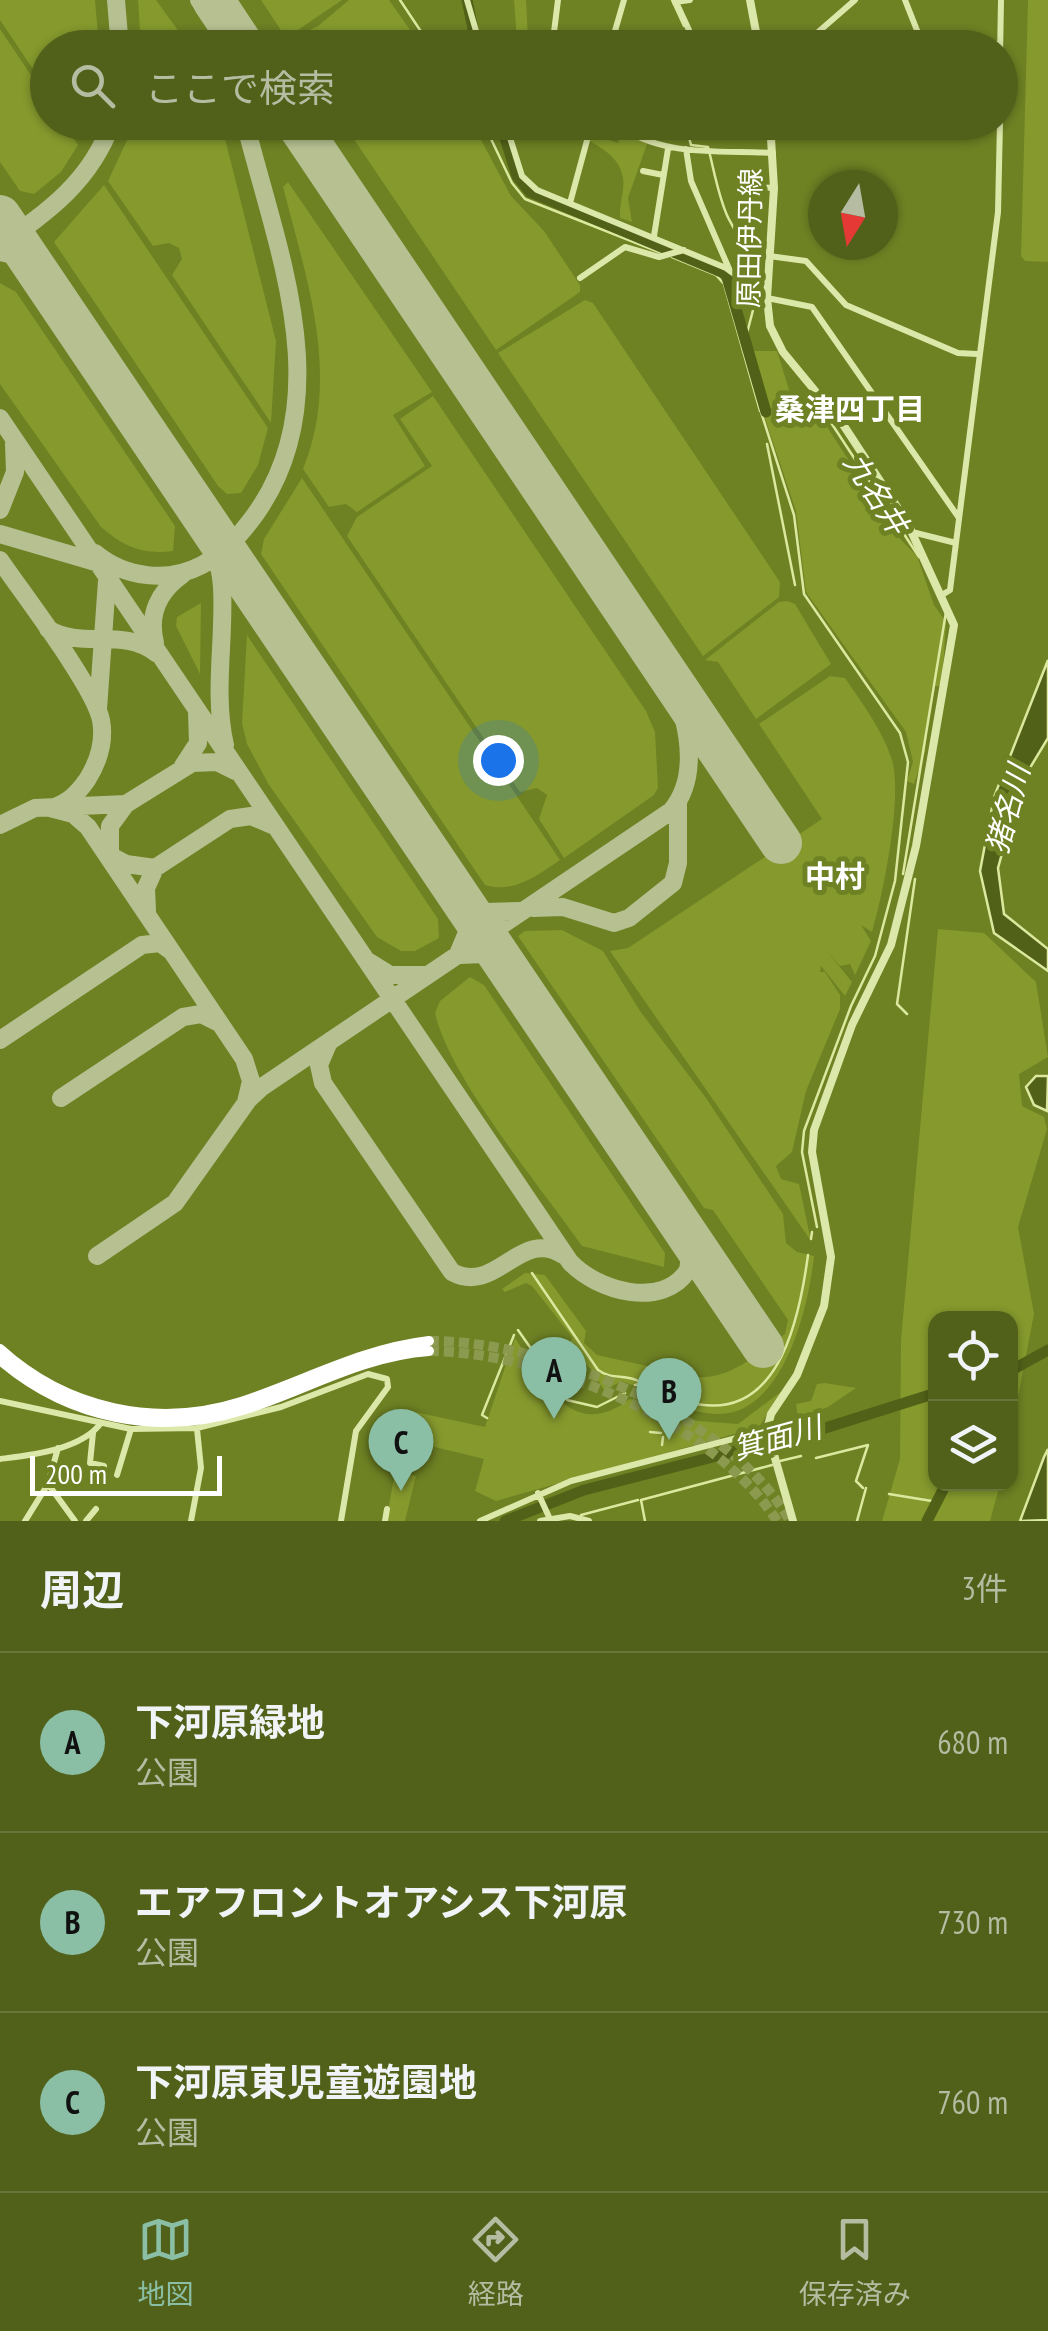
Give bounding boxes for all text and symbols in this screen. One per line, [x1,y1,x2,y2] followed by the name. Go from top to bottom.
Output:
[30,30,1018,140] search box
[65,58,120,113] icon: search
[145,63,335,112] text: ここで検索
[729,168,769,308] street label: 原田伊丹線
[808,170,898,260] north arrow
[775,389,925,428] district label: 桑津四丁目
[836,445,919,544] water label: 九名井
[473,735,524,786] your location
[977,758,1038,858] water label: 猪名川
[805,856,865,895] district label: 中村
[928,1311,1018,1491] map controls
[928,1311,1018,1401] button: locate
[522,1336,586,1419] pin: A
[636,1358,702,1440] pin: B
[928,1401,1018,1491] button: layers
[728,1406,828,1467] water label: 箕面川
[368,1408,434,1491] pin: C
[30,1451,222,1496] scale bar
[45,1455,107,1492] text: 200 m
[40,1562,124,1617] text: 周辺
[962,1567,1008,1609] text: 3件
[135,1697,325,1746] text: 下河原緑地
[64,1721,81,1763] text: A
[937,1721,1008,1763] text: 680 m
[135,1751,199,1793] text: 公園
[135,1877,627,1926] text: エアフロントオアシス下河原
[65,1901,80,1943] text: B
[937,1901,1008,1943] text: 730 m
[135,1931,199,1973] text: 公園
[135,2057,477,2106] text: 下河原東児童遊園地
[65,2081,80,2123] text: C
[937,2081,1008,2123] text: 760 m
[135,2111,199,2153] text: 公園
[137,2212,193,2312] tab: 地図
[468,2212,524,2312] tab: 経路
[799,2212,911,2312] tab: 保存済み

